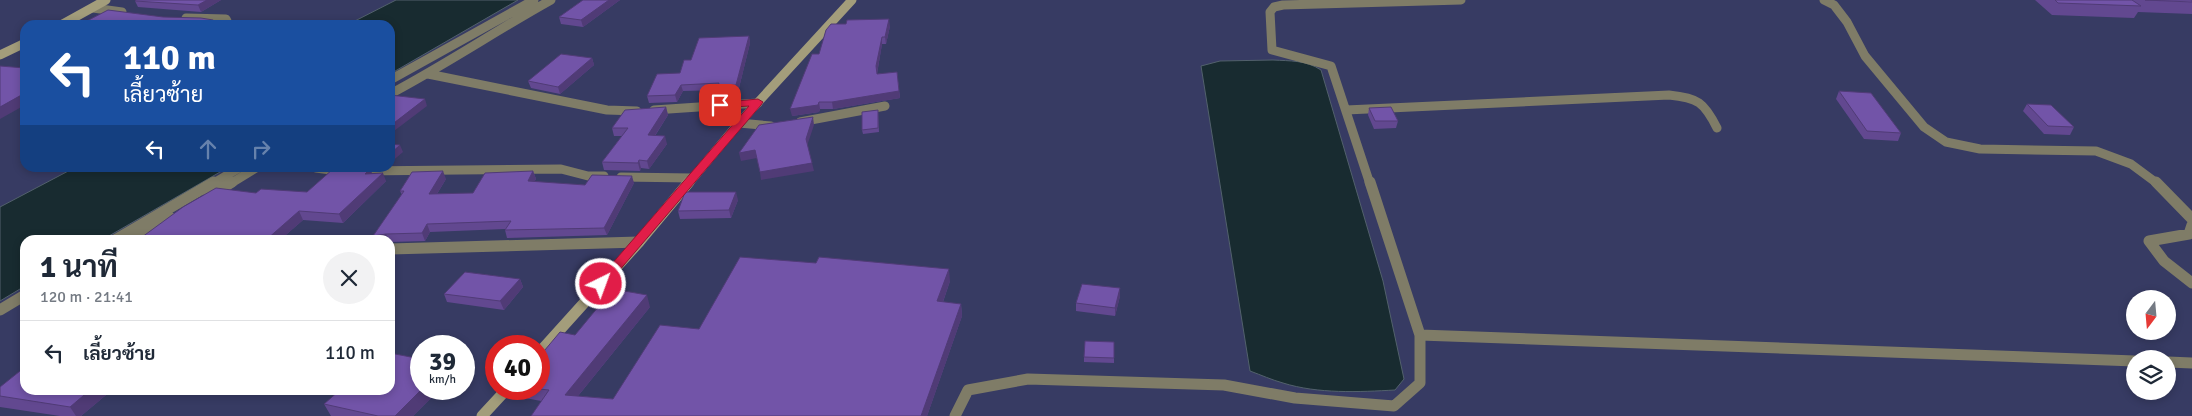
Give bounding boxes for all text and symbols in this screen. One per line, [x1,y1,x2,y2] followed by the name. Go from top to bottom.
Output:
[123,36,216,79] text: 110 m
[40,40,105,105] icon: left
[123,81,203,108] text: เลี้ยวซ้าย
[699,84,741,126] pin
[706,91,734,119] icon: arrive
[141,135,169,163] icon: left
[194,135,222,163] icon: ahead
[247,135,275,163] icon: right
[40,249,118,286] text: 1 นาที
[323,252,375,304] button: close
[574,257,626,309] position arrow
[40,287,133,307] text: 120 m · 21:41
[2126,290,2176,340] north arrow
[2126,290,2176,400] map controls
[485,335,550,400] speed limit sign: 40
[40,339,68,367] icon: left
[325,341,375,365] text: 110 m
[83,342,155,366] text: เลี้ยวซ้าย
[429,346,456,377] text: 39
[2126,350,2176,400] button: layers
[429,372,456,387] text: km/h

